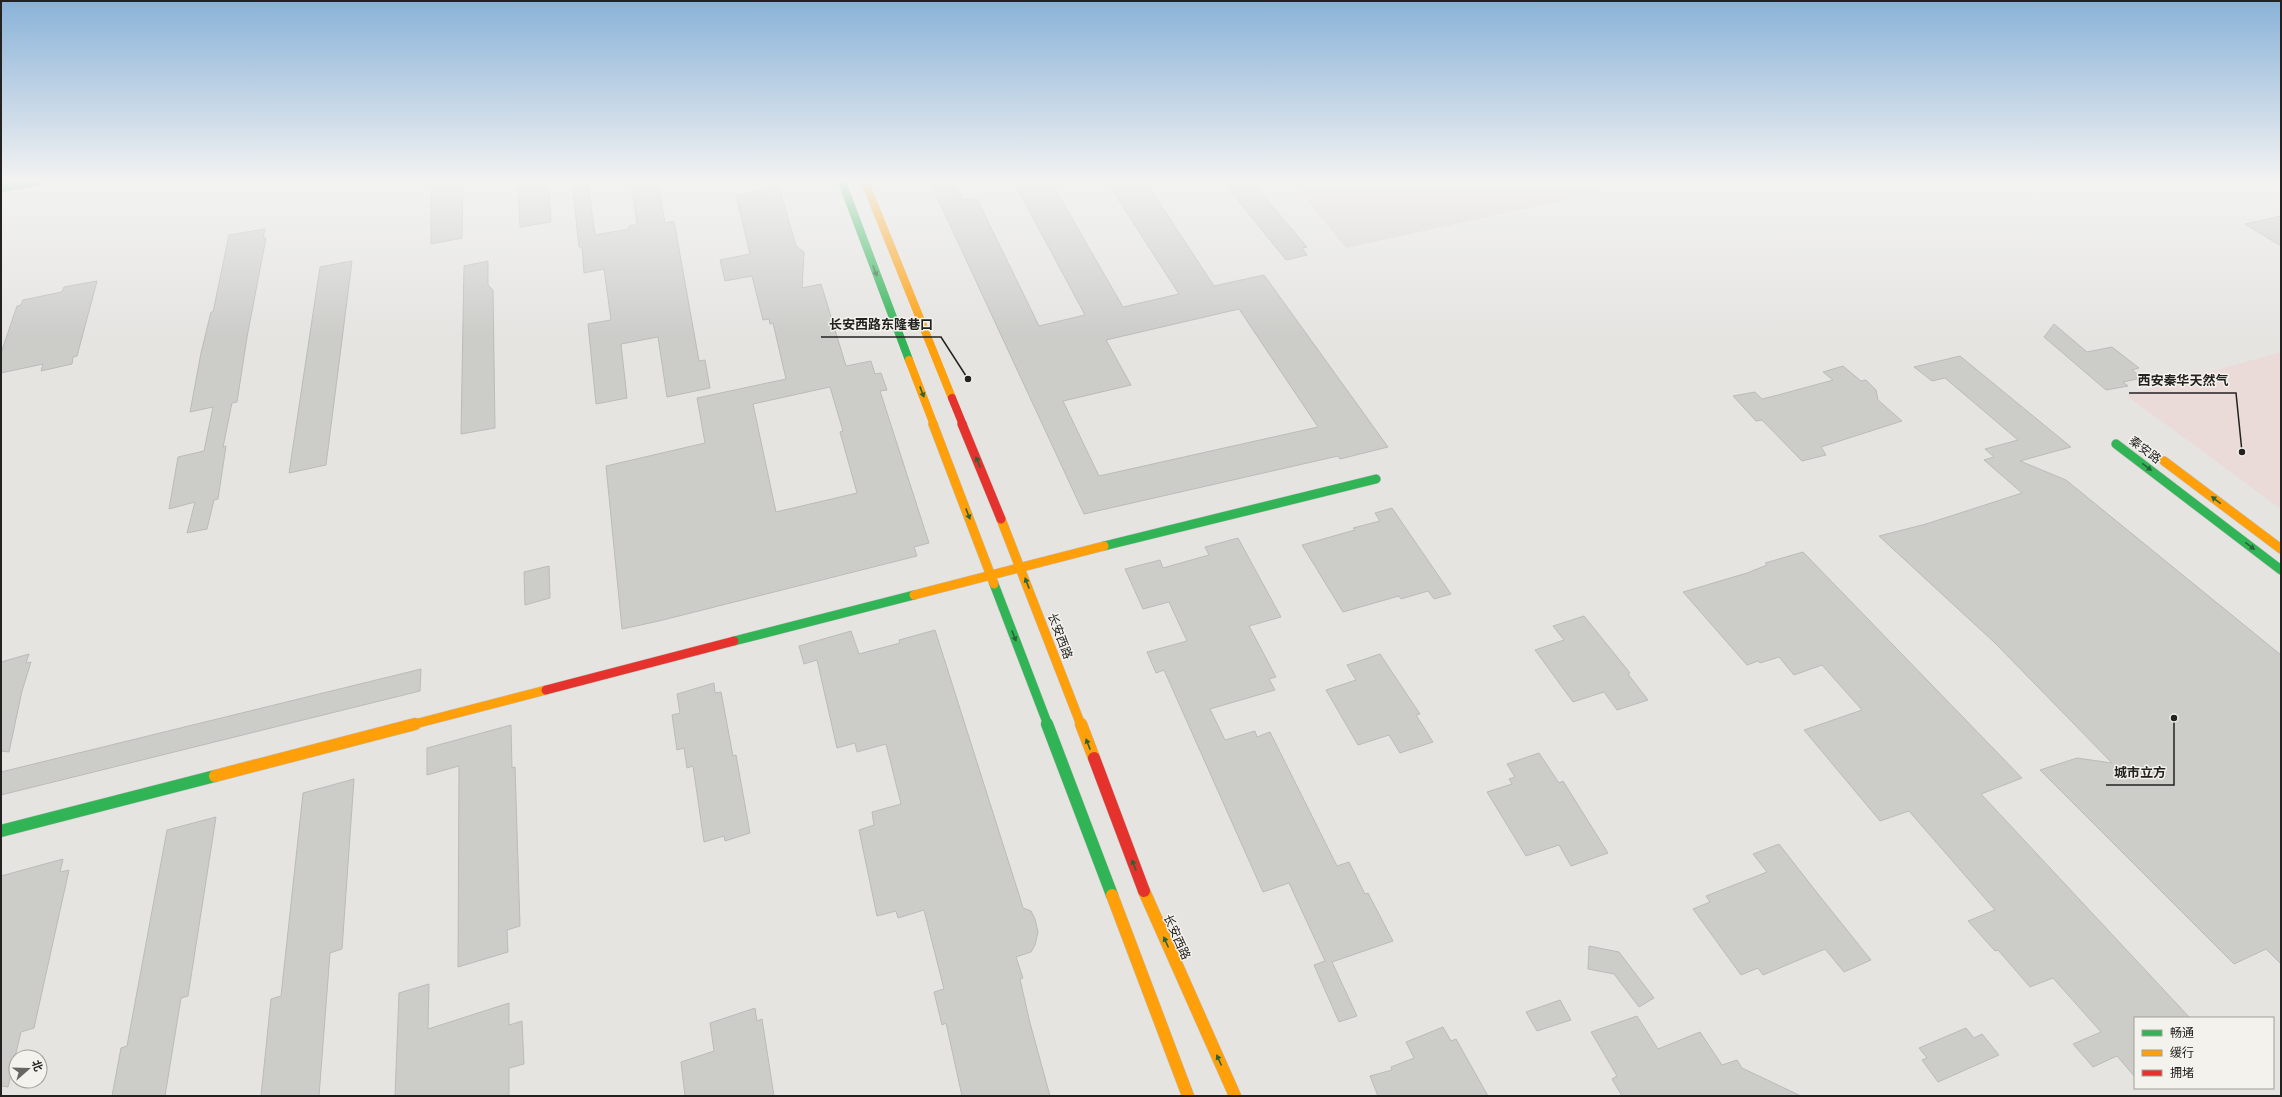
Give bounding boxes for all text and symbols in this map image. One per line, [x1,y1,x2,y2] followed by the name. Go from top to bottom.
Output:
[873,265,879,277] one-way arrow
[821,312,941,337] callout: 长安西路东隆巷口
[829,317,933,332] text: 长安西路东隆巷口
[2129,368,2236,393] callout: 西安秦华天然气
[2137,373,2229,388] text: 西安秦华天然气
[919,387,925,399] one-way arrow
[2126,434,2164,466] street label: 秦安路
[975,456,981,468] one-way arrow
[2142,463,2153,472] one-way arrow
[2211,496,2222,505] one-way arrow
[965,508,971,520] one-way arrow
[2245,542,2256,551] one-way arrow
[1024,577,1030,589] one-way arrow
[1045,611,1075,661] street label: 长安西路
[1011,630,1017,642] one-way arrow
[1084,737,1090,749] one-way arrow
[2106,760,2174,785] callout: 城市立方
[2114,765,2166,780] text: 城市立方
[1130,859,1136,871] one-way arrow
[1161,912,1193,962] street label: 长安西路
[1163,936,1169,948] one-way arrow
[2134,1017,2274,1089] legend
[2170,1026,2194,1040] text: 畅通
[2170,1046,2194,1060] text: 缓行
[8,1049,48,1089] north arrow
[1216,1055,1222,1066] one-way arrow
[29,1058,45,1073] text: 北
[2170,1066,2194,1080] text: 拥堵

